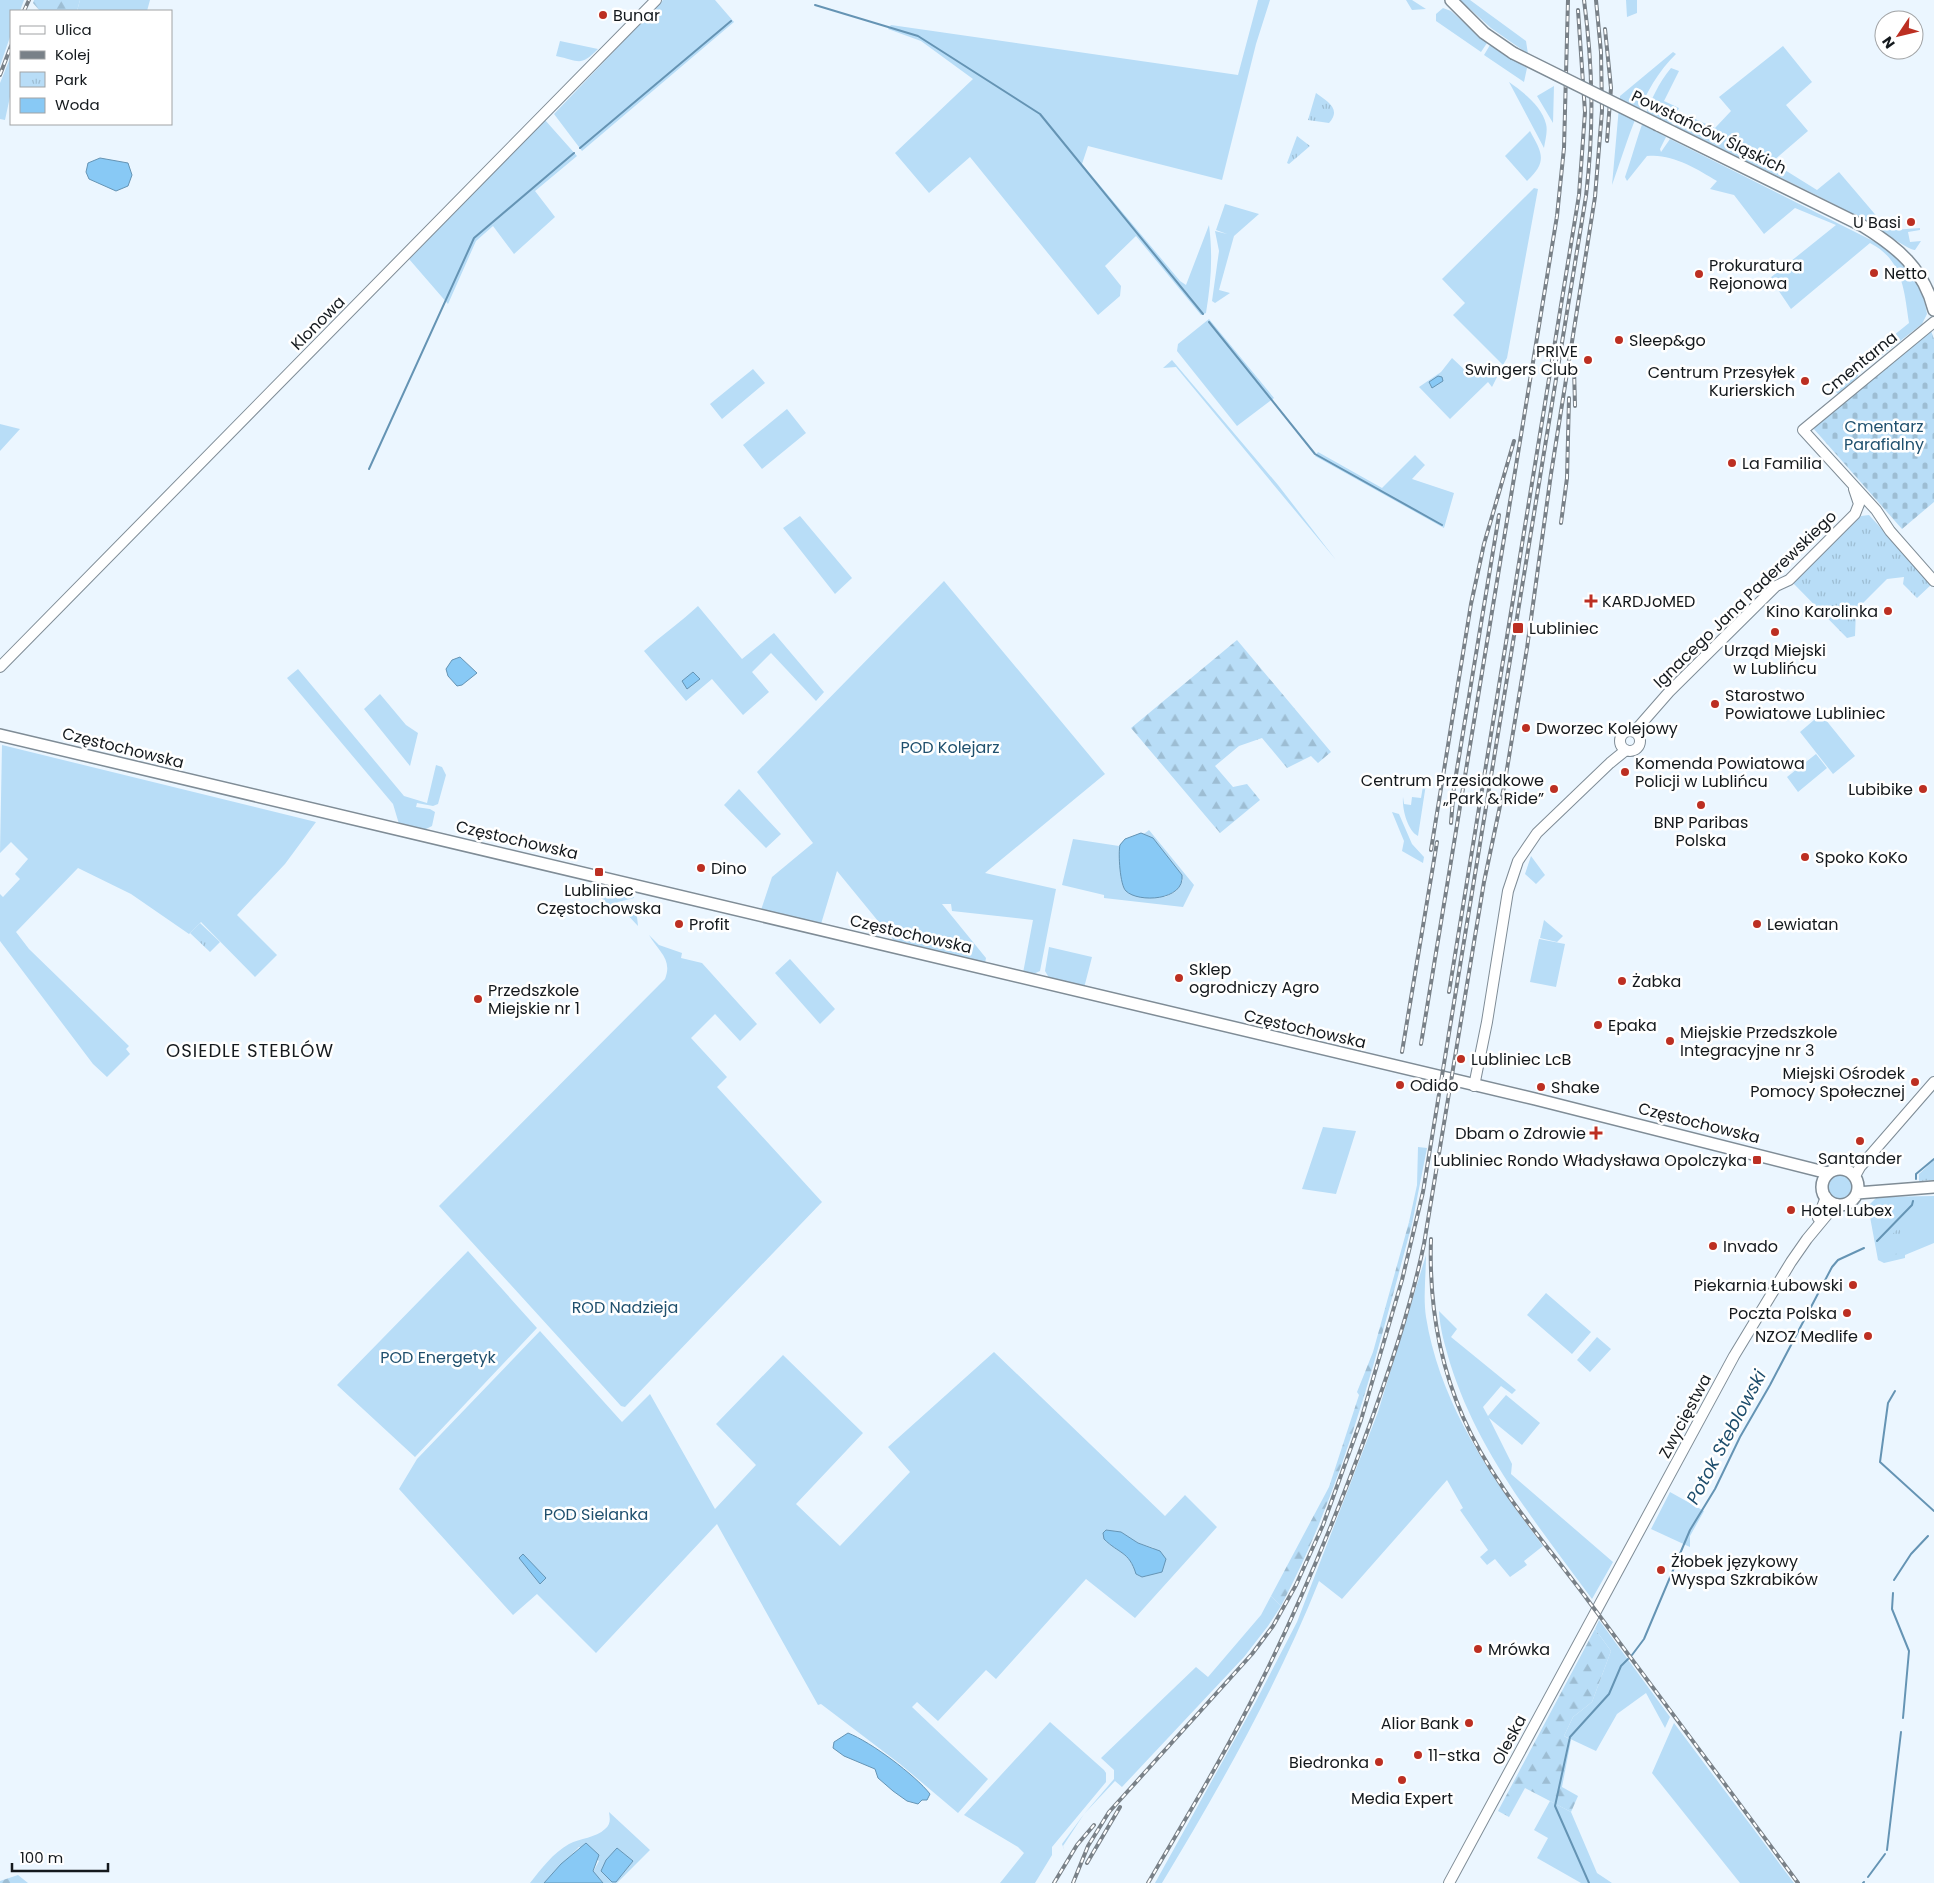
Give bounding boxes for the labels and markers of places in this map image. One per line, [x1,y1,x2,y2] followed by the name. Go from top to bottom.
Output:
[613,4,660,27] place label: Bunar
[597,9,609,21] marker: Bunar
[1853,211,1901,234] place label: U Basi
[1905,216,1917,228] marker: U Basi
[1709,254,1803,295] place label: Prokuratura Rejonowa
[1884,262,1927,285] place label: Netto
[1868,267,1880,279] marker: Netto
[1693,268,1705,280] marker: Prokuratura Rejonowa
[1629,329,1706,352] place label: Sleep&go
[1613,334,1625,346] marker: Sleep&go
[1465,340,1578,381] place label: PRIVE Swingers Club
[1582,354,1594,366] marker: PRIVE Swingers Club
[1648,361,1796,402] place label: Centrum Przesyłek Kurierskich
[1799,375,1811,387] marker: Centrum Przesyłek Kurierskich
[1742,452,1822,475] place label: La Familia
[1726,457,1738,469] marker: La Familia
[1602,590,1695,613] place label: KARDJoMED
[1584,594,1598,608] marker: KARDJoMED
[1766,600,1878,623] place label: Kino Karolinka
[1882,605,1894,617] marker: Kino Karolinka
[1529,617,1599,640] place label: Lubliniec
[1511,621,1525,635] marker: Lubliniec
[1769,626,1781,638] marker: Urząd Miejski w Lublińcu
[1724,639,1826,680] place label: Urząd Miejski w Lublińcu
[1725,684,1886,725] place label: Starostwo Powiatowe Lubliniec
[1709,698,1721,710] marker: Starostwo Powiatowe Lubliniec
[1536,717,1678,740] place label: Dworzec Kolejowy
[1520,722,1532,734] marker: Dworzec Kolejowy
[1635,752,1805,793] place label: Komenda Powiatowa Policji w Lublińcu
[1619,766,1631,778] marker: Komenda Powiatowa Policji w Lublińcu
[1361,769,1544,810] place label: Centrum Przesiadkowe „Park & Ride”
[1848,778,1913,801] place label: Lubibike
[1548,783,1560,795] marker: Centrum Przesiadkowe „Park & Ride”
[1917,783,1929,795] marker: Lubibike
[1695,799,1707,811] marker: BNP Paribas Polska
[1654,811,1748,852] place label: BNP Paribas Polska
[1815,846,1908,869] place label: Spoko KoKo
[1799,851,1811,863] marker: Spoko KoKo
[711,857,747,880] place label: Dino
[695,862,707,874] marker: Dino
[593,866,605,878] marker: Lubliniec Częstochowska
[537,879,661,920] place label: Lubliniec Częstochowska
[689,913,730,936] place label: Profit
[1767,913,1839,936] place label: Lewiatan
[673,918,685,930] marker: Profit
[1751,918,1763,930] marker: Lewiatan
[1189,958,1319,999] place label: Sklep ogrodniczy Agro
[1632,970,1681,993] place label: Żabka
[1173,972,1185,984] marker: Sklep ogrodniczy Agro
[1616,975,1628,987] marker: Żabka
[488,979,580,1020] place label: Przedszkole Miejskie nr 1
[472,993,484,1005] marker: Przedszkole Miejskie nr 1
[1608,1014,1657,1037] place label: Epaka
[1592,1019,1604,1031] marker: Epaka
[1680,1021,1838,1062] place label: Miejskie Przedszkole Integracyjne nr 3
[1664,1035,1676,1047] marker: Miejskie Przedszkole Integracyjne nr 3
[1471,1048,1572,1071] place label: Lubliniec LcB
[1455,1053,1467,1065] marker: Lubliniec LcB
[1750,1062,1906,1103] place label: Miejski Ośrodek Pomocy Społecznej
[1410,1074,1458,1097] place label: Odido
[1551,1076,1600,1099] place label: Shake
[1909,1076,1921,1088] marker: Miejski Ośrodek Pomocy Społecznej
[1394,1079,1406,1091] marker: Odido
[1535,1081,1547,1093] marker: Shake
[1455,1122,1586,1145] place label: Dbam o Zdrowie
[1590,1127,1602,1139] marker: Dbam o Zdrowie
[1854,1135,1866,1147] marker: Santander
[1818,1147,1902,1170] place label: Santander
[1433,1149,1747,1172] place label: Lubliniec Rondo Władysława Opolczyka
[1751,1154,1763,1166] marker: Lubliniec Rondo Władysława Opolczyka
[1801,1199,1892,1222] place label: Hotel Lubex
[1785,1204,1797,1216] marker: Hotel Lubex
[1723,1235,1778,1258] place label: Invado
[1707,1240,1719,1252] marker: Invado
[1694,1274,1843,1297] place label: Piekarnia Łubowski
[1847,1279,1859,1291] marker: Piekarnia Łubowski
[1729,1302,1837,1325] place label: Poczta Polska
[1841,1307,1853,1319] marker: Poczta Polska
[1755,1325,1858,1348] place label: NZOZ Medlife
[1862,1330,1874,1342] marker: NZOZ Medlife
[1671,1550,1818,1591] place label: Żłobek językowy Wyspa Szkrabików
[1655,1564,1667,1576] marker: Żłobek językowy Wyspa Szkrabików
[1488,1638,1550,1661] place label: Mrówka
[1472,1643,1484,1655] marker: Mrówka
[1381,1712,1460,1735] place label: Alior Bank
[1463,1717,1475,1729] marker: Alior Bank
[1428,1744,1480,1767] place label: 11-stka
[1412,1749,1424,1761] marker: 11-stka
[1289,1751,1369,1774] place label: Biedronka
[1373,1756,1385,1768] marker: Biedronka
[1396,1774,1408,1786] marker: Media Expert
[1351,1787,1453,1810] place label: Media Expert

